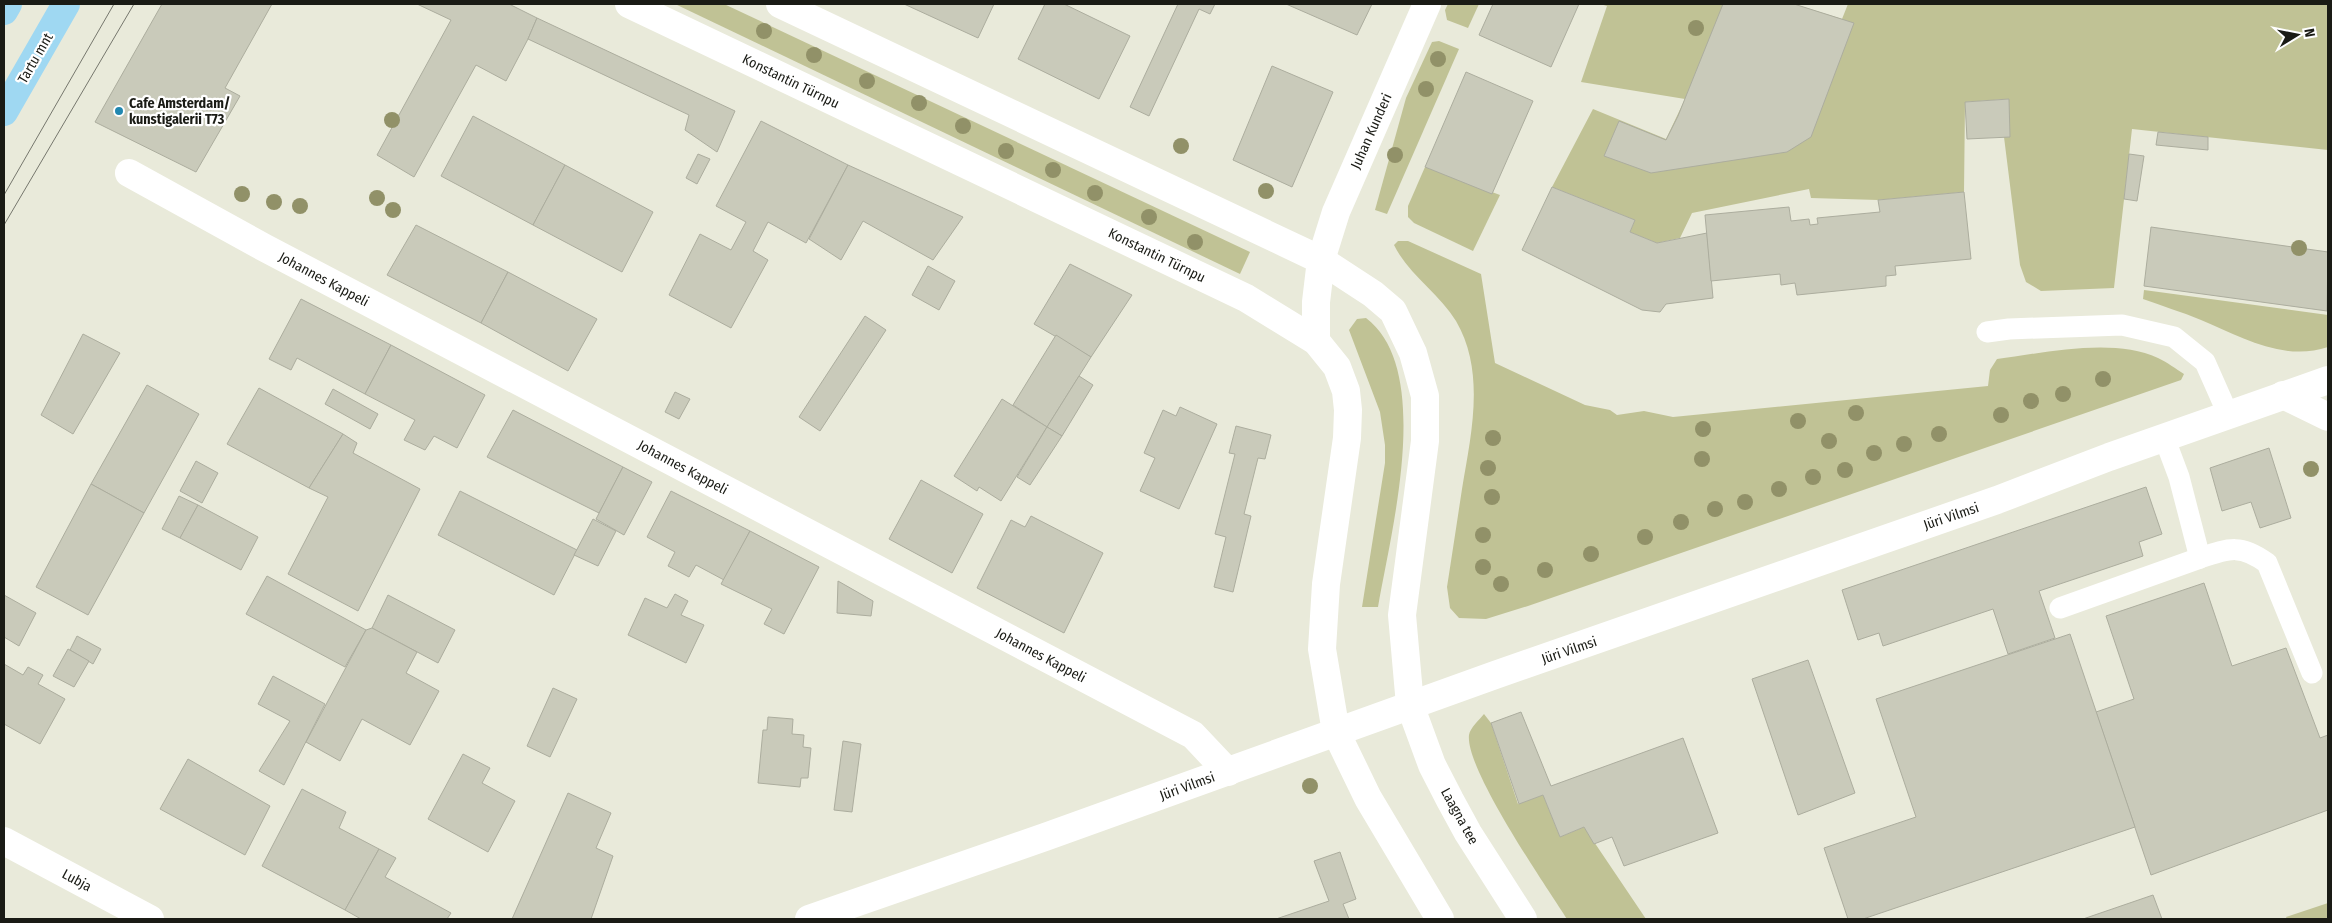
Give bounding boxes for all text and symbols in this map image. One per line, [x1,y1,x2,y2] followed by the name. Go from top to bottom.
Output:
[2272,10,2322,60] north arrow
[2300,27,2318,38] text: N
[14,30,57,87] street label: Tartu mnt
[740,51,842,112] street label: Konstantin Türnpu
[1347,91,1396,172] street label: Juhan Kunderi
[129,95,230,128] place label: Cafe Amsterdam/ kunstigalerii T73
[113,105,125,117] marker: Cafe Amsterdam/ kunstigalerii T73
[1106,225,1208,286] street label: Konstantin Türnpu
[276,249,372,310] street label: Johannes Kappeli
[635,437,731,498] street label: Johannes Kappeli
[1921,499,1981,534] street label: Jüri Vilmsi
[993,625,1089,686] street label: Johannes Kappeli
[1539,633,1599,668] street label: Jüri Vilmsi
[1157,769,1217,804] street label: Jüri Vilmsi
[1437,785,1482,848] street label: Laagna tee
[59,866,95,895] street label: Lubja

